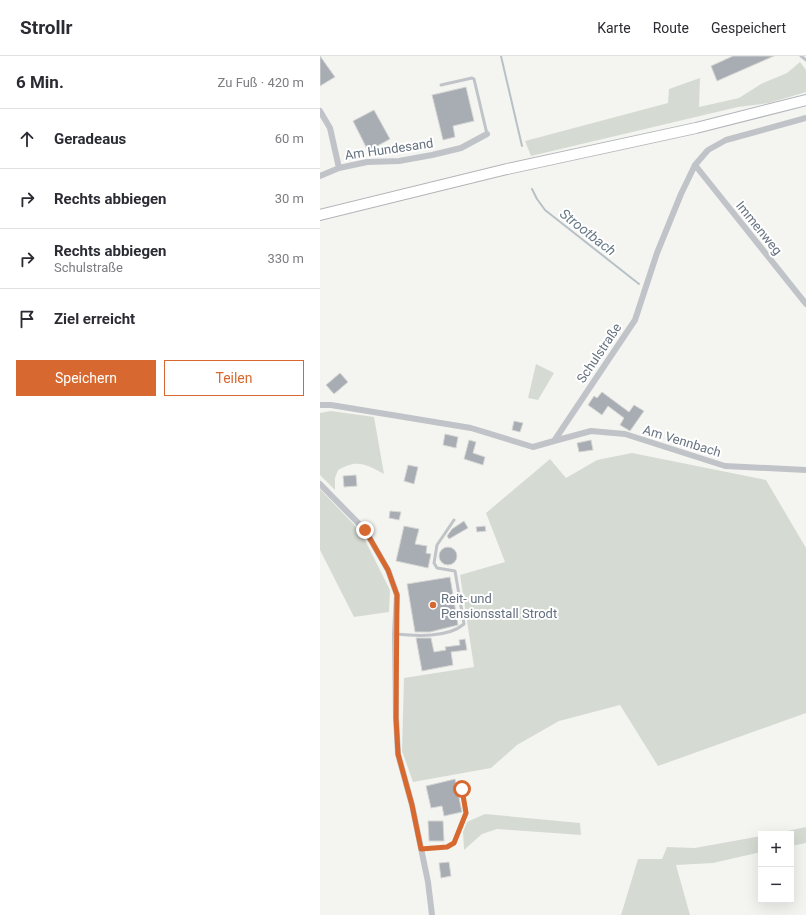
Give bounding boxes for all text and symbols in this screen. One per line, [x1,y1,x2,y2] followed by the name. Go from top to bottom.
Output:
[20,16,73,39] text: Strollr
[597,20,631,36] text: Karte
[653,20,689,36] text: Route
[711,20,786,36] text: Gespeichert
[16,72,64,92] text: 6 Min.
[218,75,304,90] text: Zu Fuß · 420 m
[16,128,38,150] icon: ahead
[54,130,126,148] text: Geradeaus
[275,131,304,146] text: 60 m
[344,135,434,163] street label: Am Hundesand
[16,188,38,210] icon: right
[54,190,167,208] text: Rechts abbiegen
[275,191,304,206] text: 30 m
[733,198,785,258] street label: Immenweg
[557,205,619,259] water label: Strootbach
[54,242,167,260] text: Rechts abbiegen
[16,248,38,270] icon: right
[267,251,304,266] text: 330 m
[54,260,123,275] text: Schulstraße
[16,308,38,330] icon: arrive
[54,310,135,328] text: Ziel erreicht
[574,320,625,386] street label: Schulstraße
[16,360,156,396] button: Speichern
[164,360,304,396] button: Teilen
[641,422,723,460] street label: Am Vennbach
[356,521,374,539] route end
[441,591,557,621] place label: Reit- und Pensionsstall Strodt
[428,600,438,610] marker: Reit- und Pensionsstall Strodt
[453,780,471,798] route start
[758,831,794,903] map controls
[758,831,794,867] button: +
[758,867,794,903] button: −

